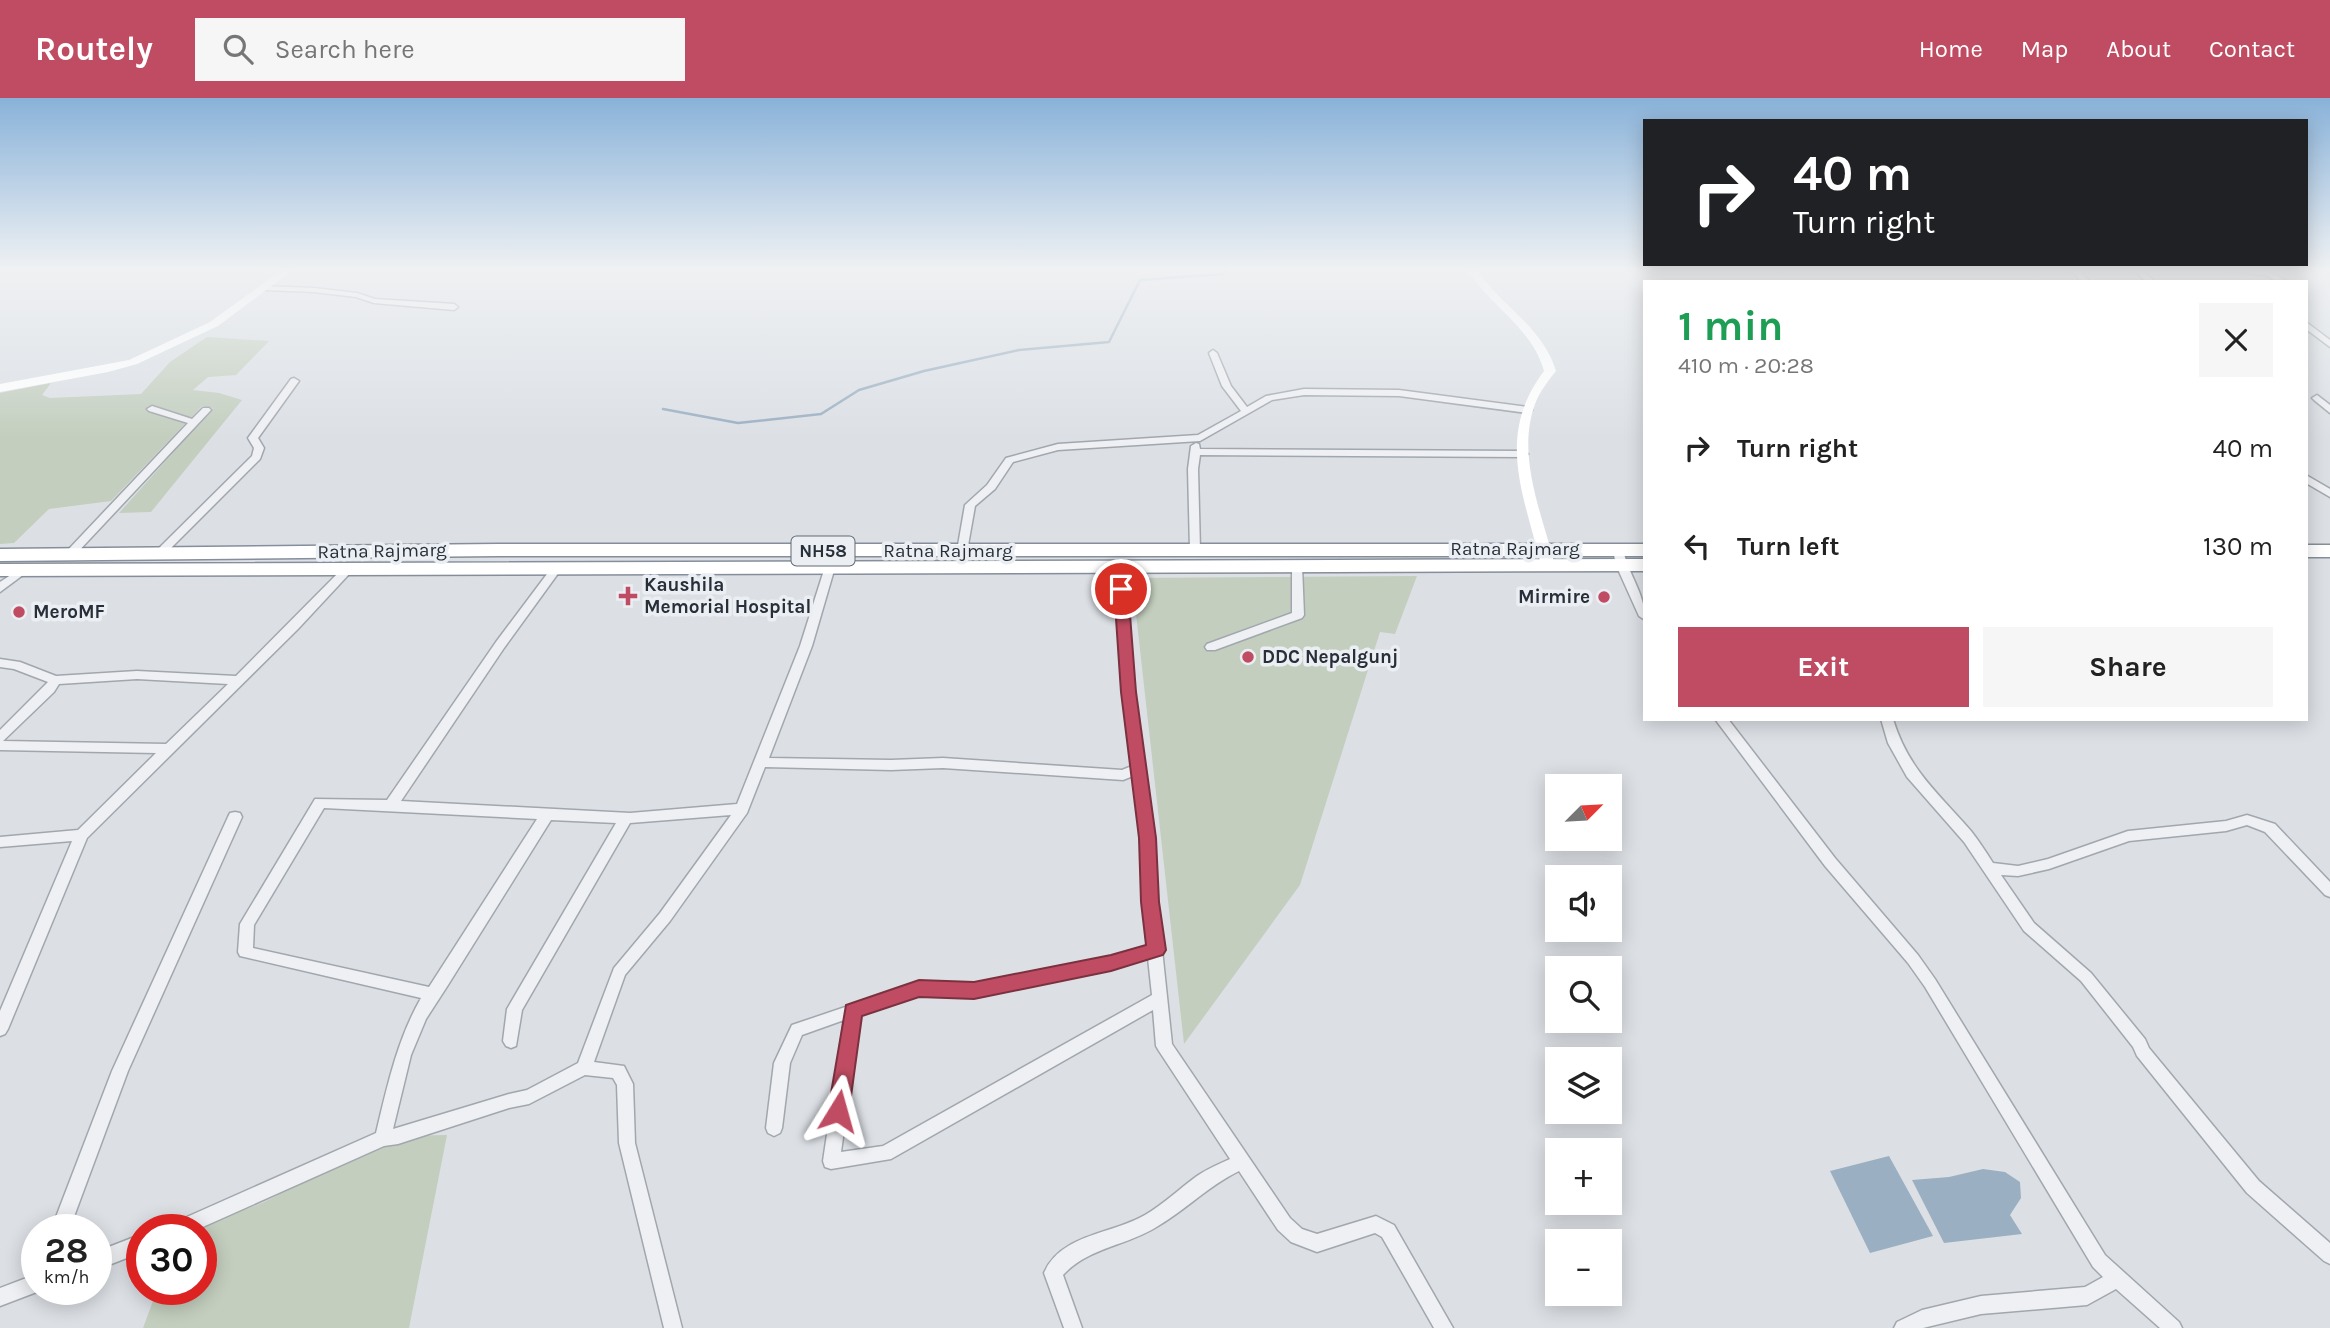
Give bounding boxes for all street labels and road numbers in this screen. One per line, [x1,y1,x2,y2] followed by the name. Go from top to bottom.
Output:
[792,536,854,565] road number: NH58
[1450,538,1580,560] street label: Ratna Rajmarg
[317,539,447,563] street label: Ratna Rajmarg
[883,540,1013,562] street label: Ratna Rajmarg

